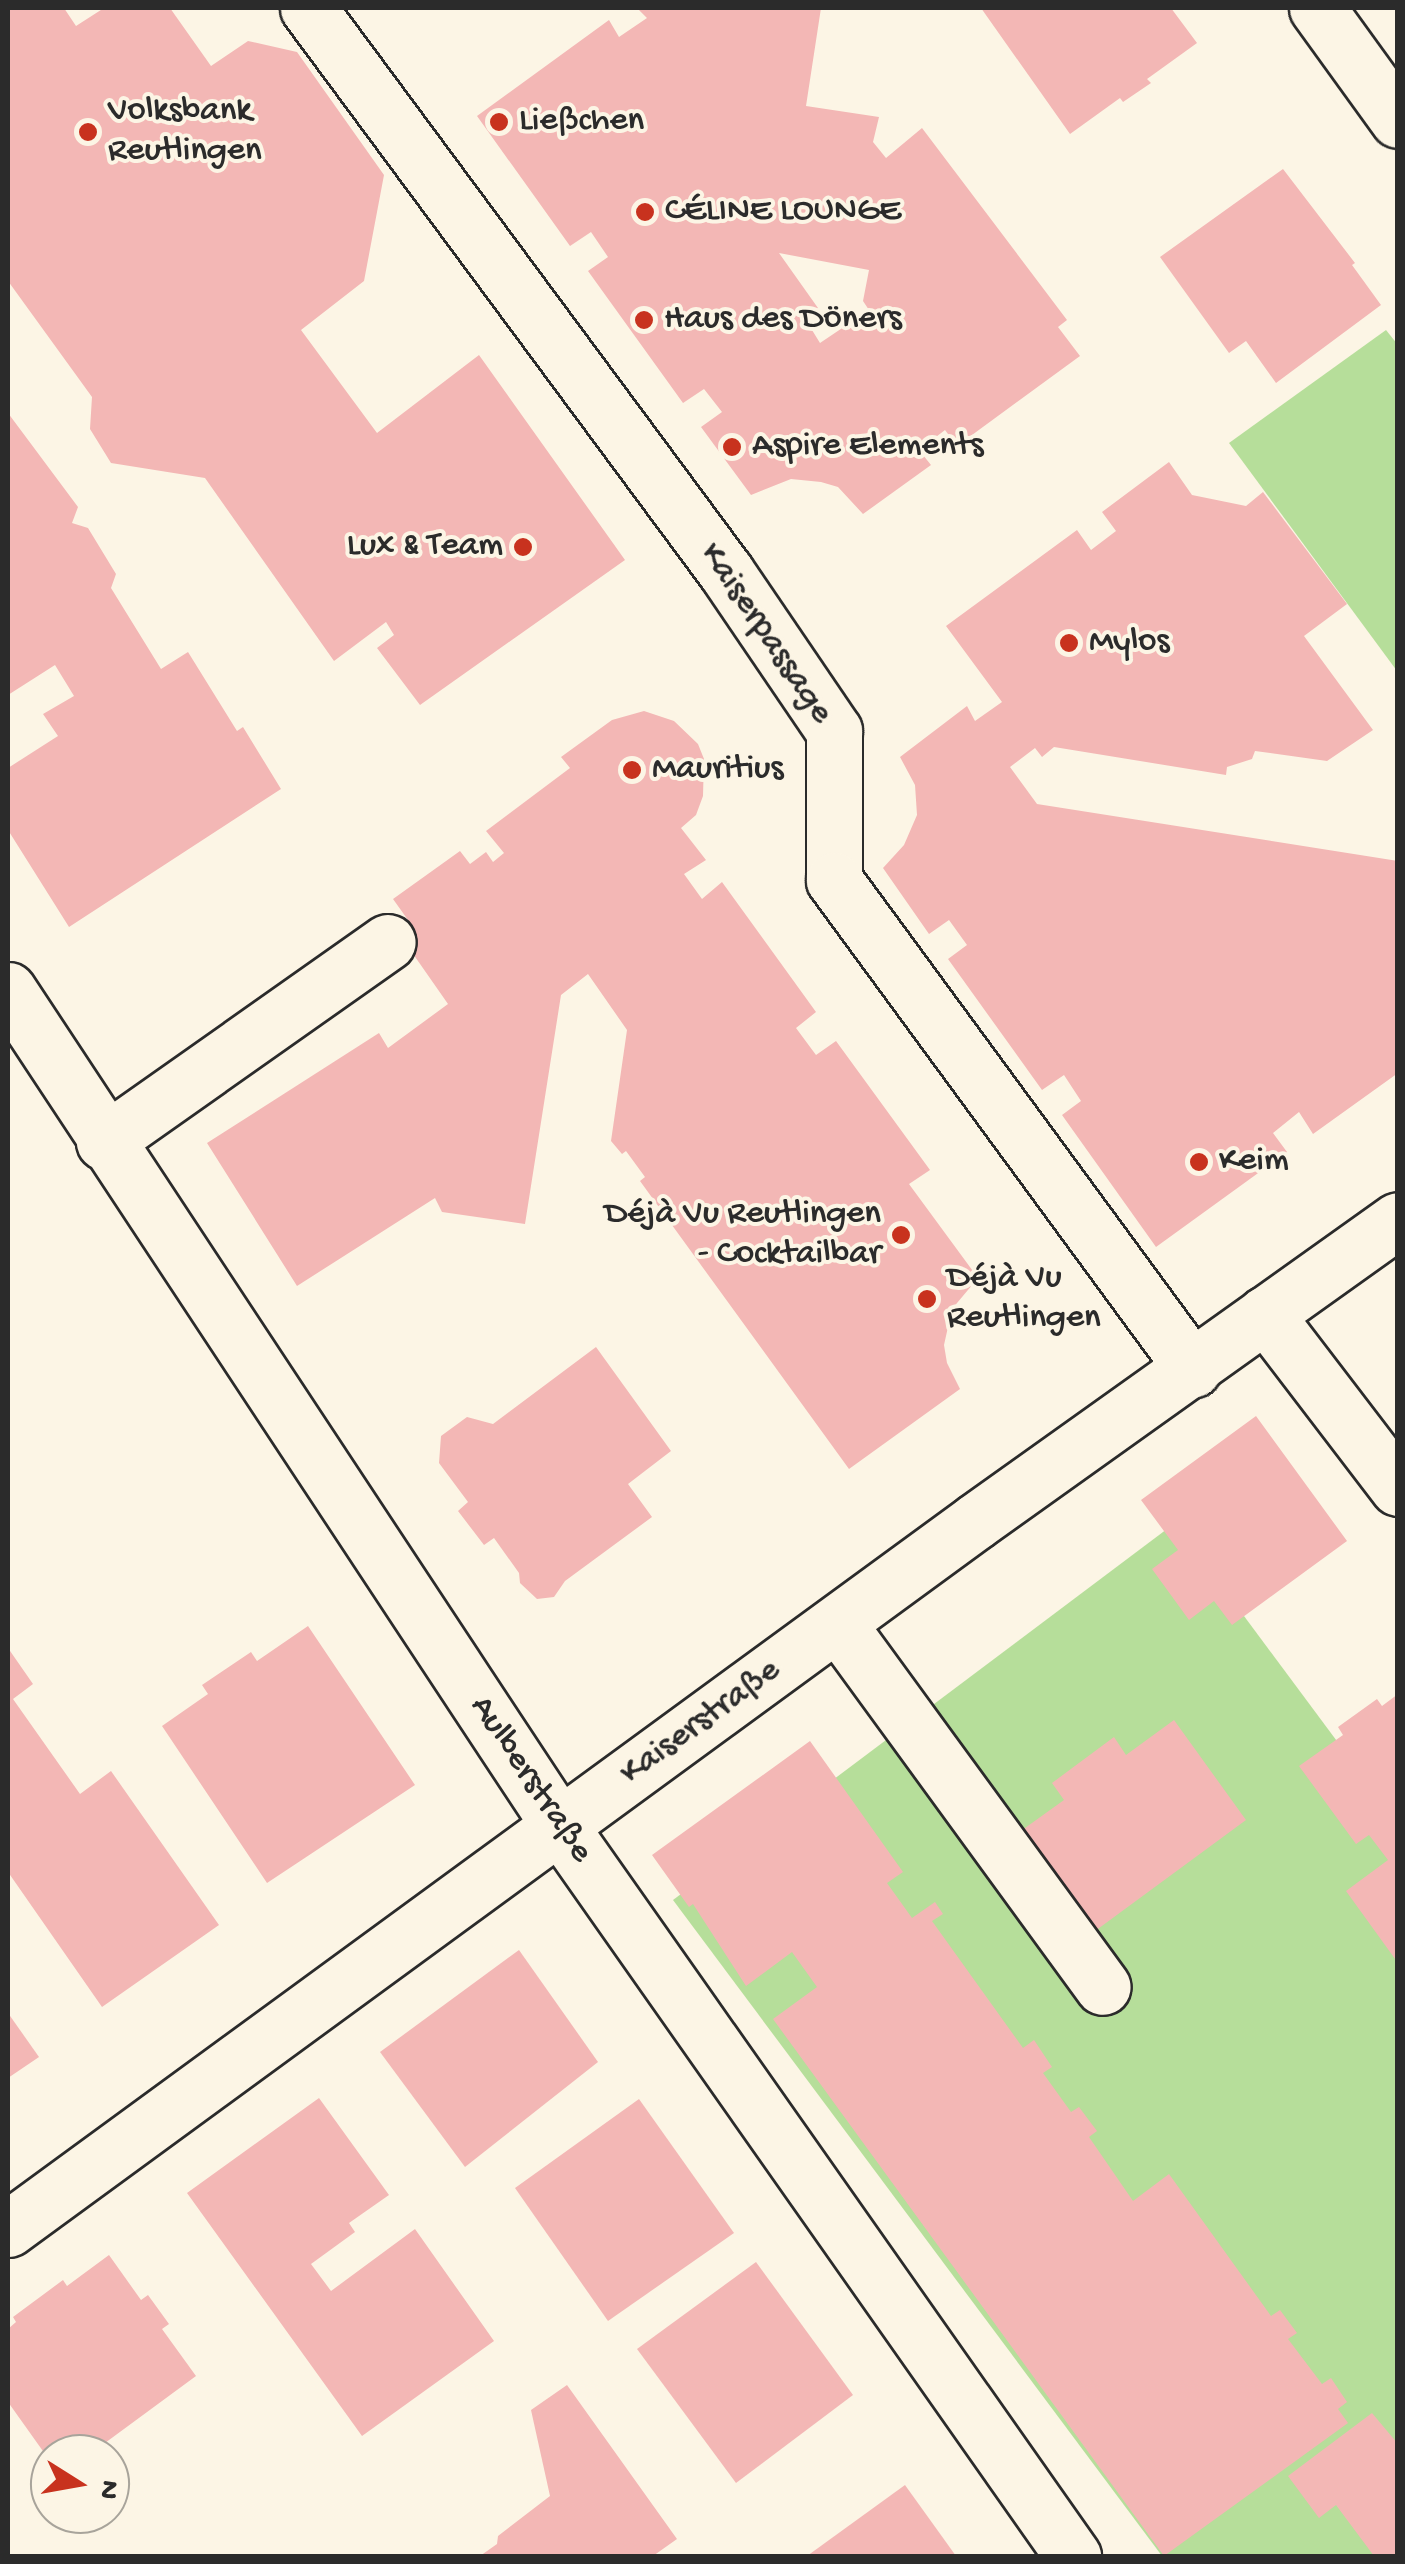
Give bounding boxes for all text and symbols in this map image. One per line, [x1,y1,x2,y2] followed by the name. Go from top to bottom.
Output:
[108,91,262,173] place label: Volksbank Reutlingen
[519,101,644,143] place label: Ließchen
[488,111,510,133] marker: Ließchen
[77,121,99,143] marker: Volksbank Reutlingen
[665,191,901,233] place label: CÉLINE LOUNGE
[634,201,656,223] marker: CÉLINE LOUNGE
[664,299,902,341] place label: Haus des Döners
[633,309,655,331] marker: Haus des Döners
[752,426,983,468] place label: Aspire Elements
[721,436,743,458] marker: Aspire Elements
[347,526,503,568] place label: Lux & Team
[689,535,841,733] street label: Kaiserpassage
[512,536,534,558] marker: Lux & Team
[1089,622,1169,664] place label: Mylos
[1058,632,1080,654] marker: Mylos
[652,749,783,791] place label: Mauritius
[621,759,643,781] marker: Mauritius
[1219,1141,1289,1183] place label: Keim
[1188,1151,1210,1173] marker: Keim
[604,1194,881,1276] place label: Déjà Vu Reutlingen - Cocktailbar
[890,1224,912,1246] marker: Déjà Vu Reutlingen - Cocktailbar
[947,1258,1101,1340] place label: Déjà Vu Reutlingen
[916,1288,938,1310] marker: Déjà Vu Reutlingen
[613,1651,789,1795] street label: Kaiserstraße
[459,1689,601,1871] street label: Aulberstraße
[30,2434,130,2534] north arrow
[90,2477,126,2502] text: N

